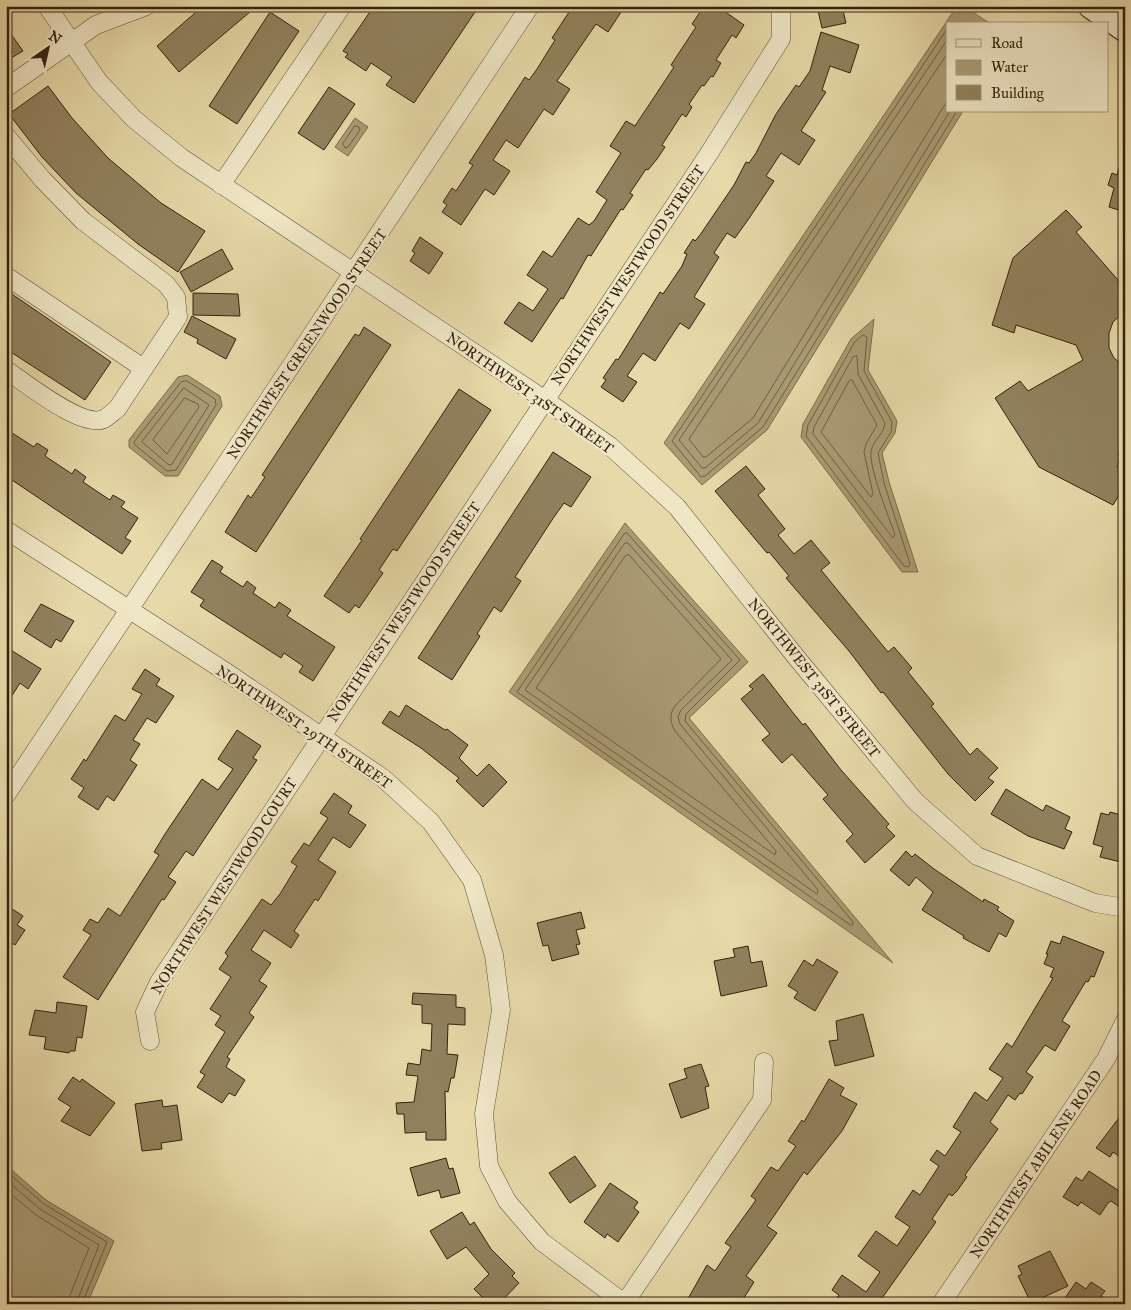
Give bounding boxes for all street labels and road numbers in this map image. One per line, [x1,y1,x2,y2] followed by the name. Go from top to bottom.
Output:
[547,162,709,388] street label: NORTHWEST WESTWOOD STREET
[223,226,391,462] street label: NORTHWEST GREENWOOD STREET
[443,328,617,458] street label: NORTHWEST 31ST STREET
[323,499,485,725] street label: NORTHWEST WESTWOOD STREET
[744,595,884,761] street label: NORTHWEST 31ST STREET
[213,661,395,793] street label: NORTHWEST 29TH STREET
[147,774,301,998] street label: NORTHWEST WESTWOOD COURT
[966,1066,1106,1261] street label: NORTHWEST ABILENE ROAD

